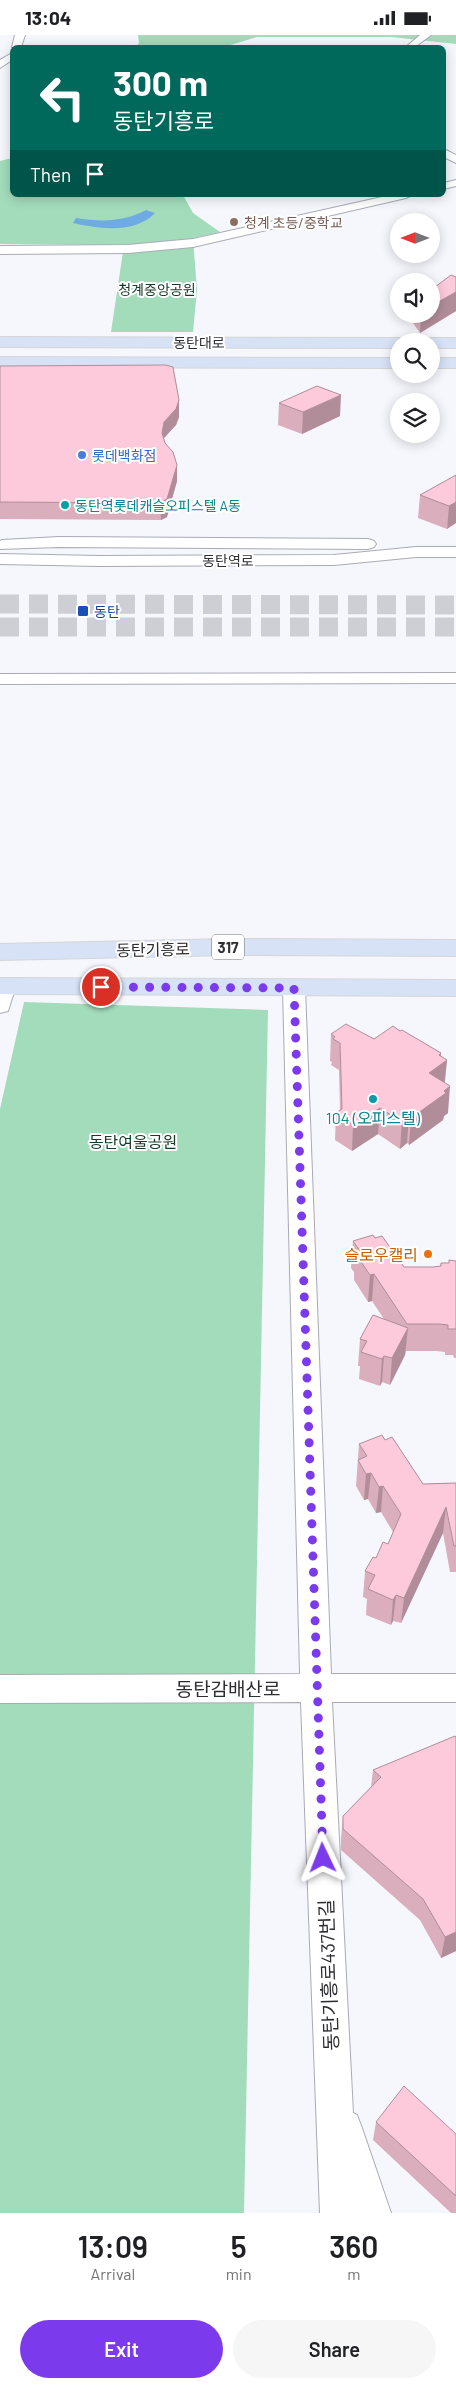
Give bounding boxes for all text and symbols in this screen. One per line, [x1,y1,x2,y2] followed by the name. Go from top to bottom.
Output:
[25,6,71,29] text: 13:04
[113,61,208,103] text: 300 m
[30,65,95,130] icon: left
[113,107,214,133] text: 동탄기흥로
[81,160,109,188] icon: arrive
[30,163,71,186] text: Then
[390,213,440,263] north arrow
[390,213,440,443] map controls
[244,214,343,231] place label: 청계 초등/중학교
[228,216,240,228] marker: 청계 초등/중학교
[390,273,440,323] button: sound
[118,281,196,298] park label: 청계중앙공원
[390,333,440,383] button: search
[173,334,225,351] street label: 동탄대로
[390,393,440,443] button: layers
[92,447,156,464] place label: 롯데백화점
[76,449,88,461] marker: 롯데백화점
[75,497,241,514] place label: 동탄역롯데캐슬오피스텔 A동
[59,499,71,511] marker: 동탄역롯데캐슬오피스텔 A동
[202,552,254,569] street label: 동탄역로
[94,603,120,620] place label: 동탄
[76,604,90,618] marker: 동탄
[212,935,244,959] road number: 317
[116,939,190,959] street label: 동탄기흥로
[80,966,122,1008] pin
[87,973,115,1001] icon: arrive
[367,1093,379,1105] marker: 104 (오피스텔)
[326,1108,421,1127] place label: 104 (오피스텔)
[89,1132,177,1151] park label: 동탄여울공원
[344,1245,418,1264] place label: 슬로우캘리
[422,1248,434,1260] marker: 슬로우캘리
[176,1677,280,1700] street label: 동탄감배산로
[296,1831,348,1883] position arrow
[314,1899,342,2051] street label: 동탄기흥로437번길
[78,2228,148,2264] text: 13:09
[231,2228,247,2264] text: 5
[329,2228,378,2264] text: 360
[90,2264,135,2283] text: Arrival
[226,2264,252,2283] text: min
[347,2264,360,2283] text: m
[20,2320,223,2378] button: Exit
[233,2320,436,2378] button: Share

